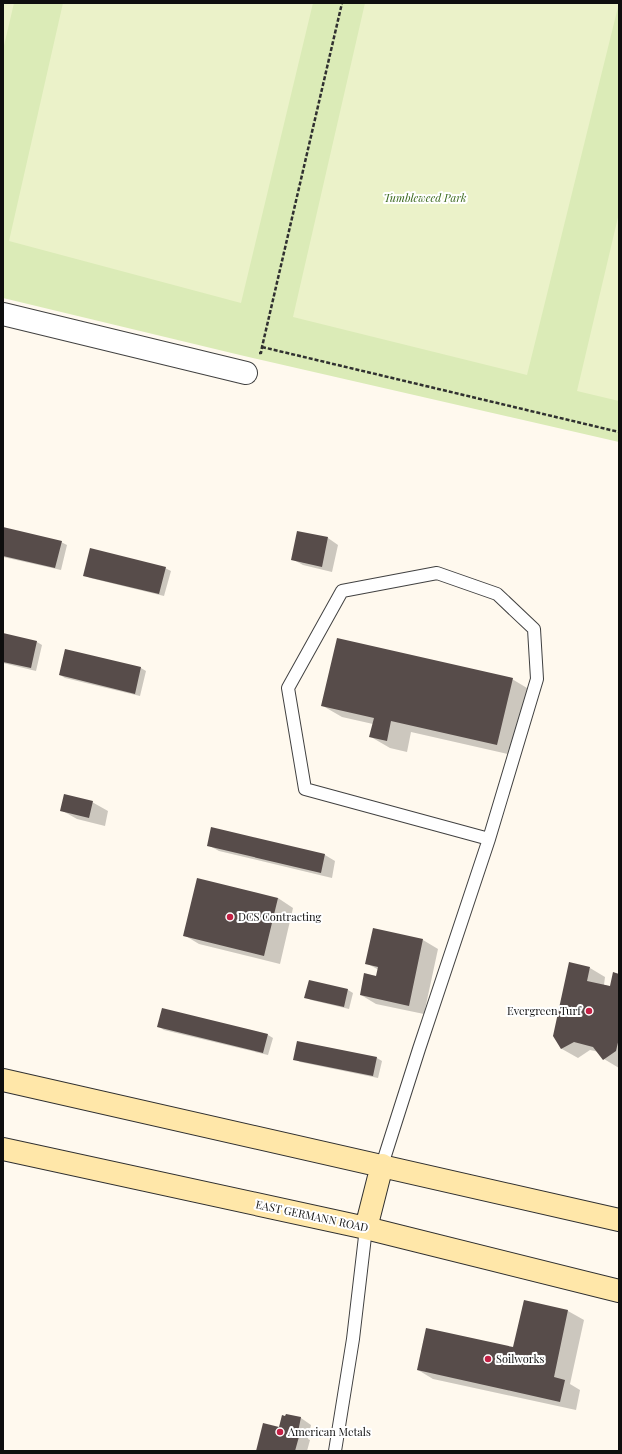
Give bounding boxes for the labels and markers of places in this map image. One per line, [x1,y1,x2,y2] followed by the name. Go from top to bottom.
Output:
[238,909,322,924] place label: DCS Contracting
[225,912,235,922] marker: DCS Contracting
[507,1003,582,1018] place label: Evergreen Turf
[584,1006,594,1016] marker: Evergreen Turf
[496,1351,544,1366] place label: Soilworks
[483,1354,493,1364] marker: Soilworks
[287,1424,371,1439] place label: American Metals
[275,1427,285,1437] marker: American Metals

